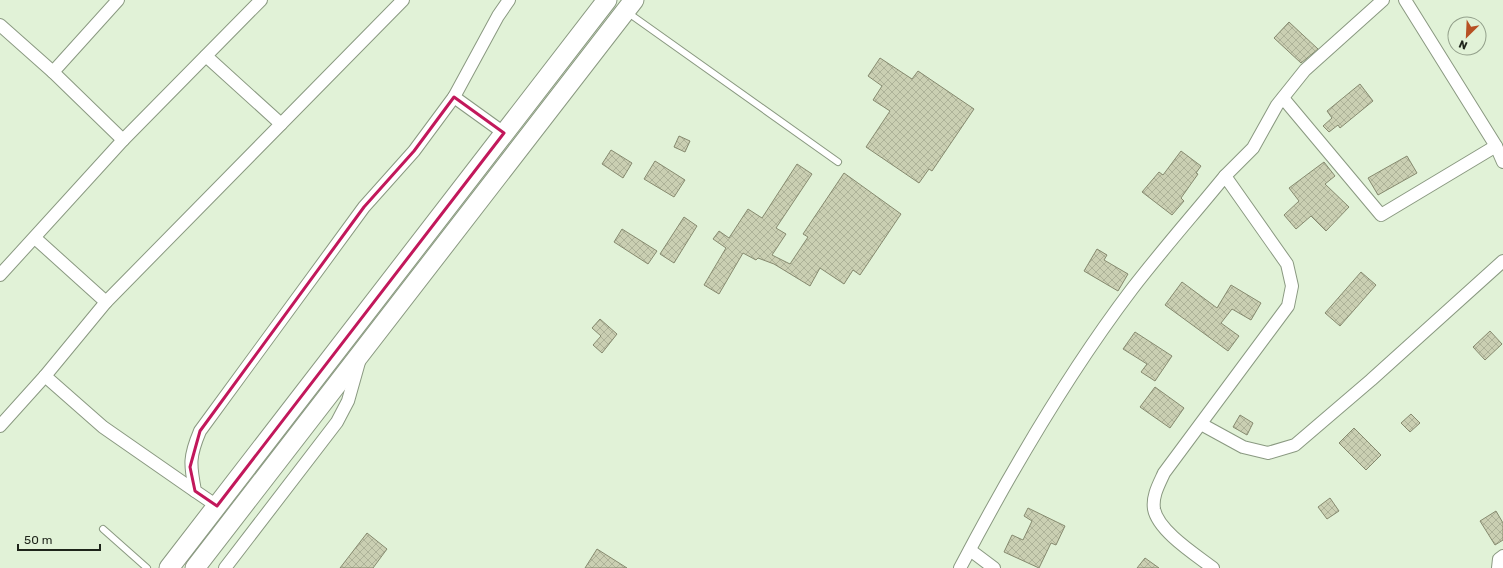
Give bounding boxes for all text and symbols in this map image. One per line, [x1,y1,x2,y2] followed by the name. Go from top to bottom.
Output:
[1447,16,1487,56] north arrow
[1457,37,1469,52] text: N
[18,526,100,552] scale bar
[24,533,52,547] text: 50 m

